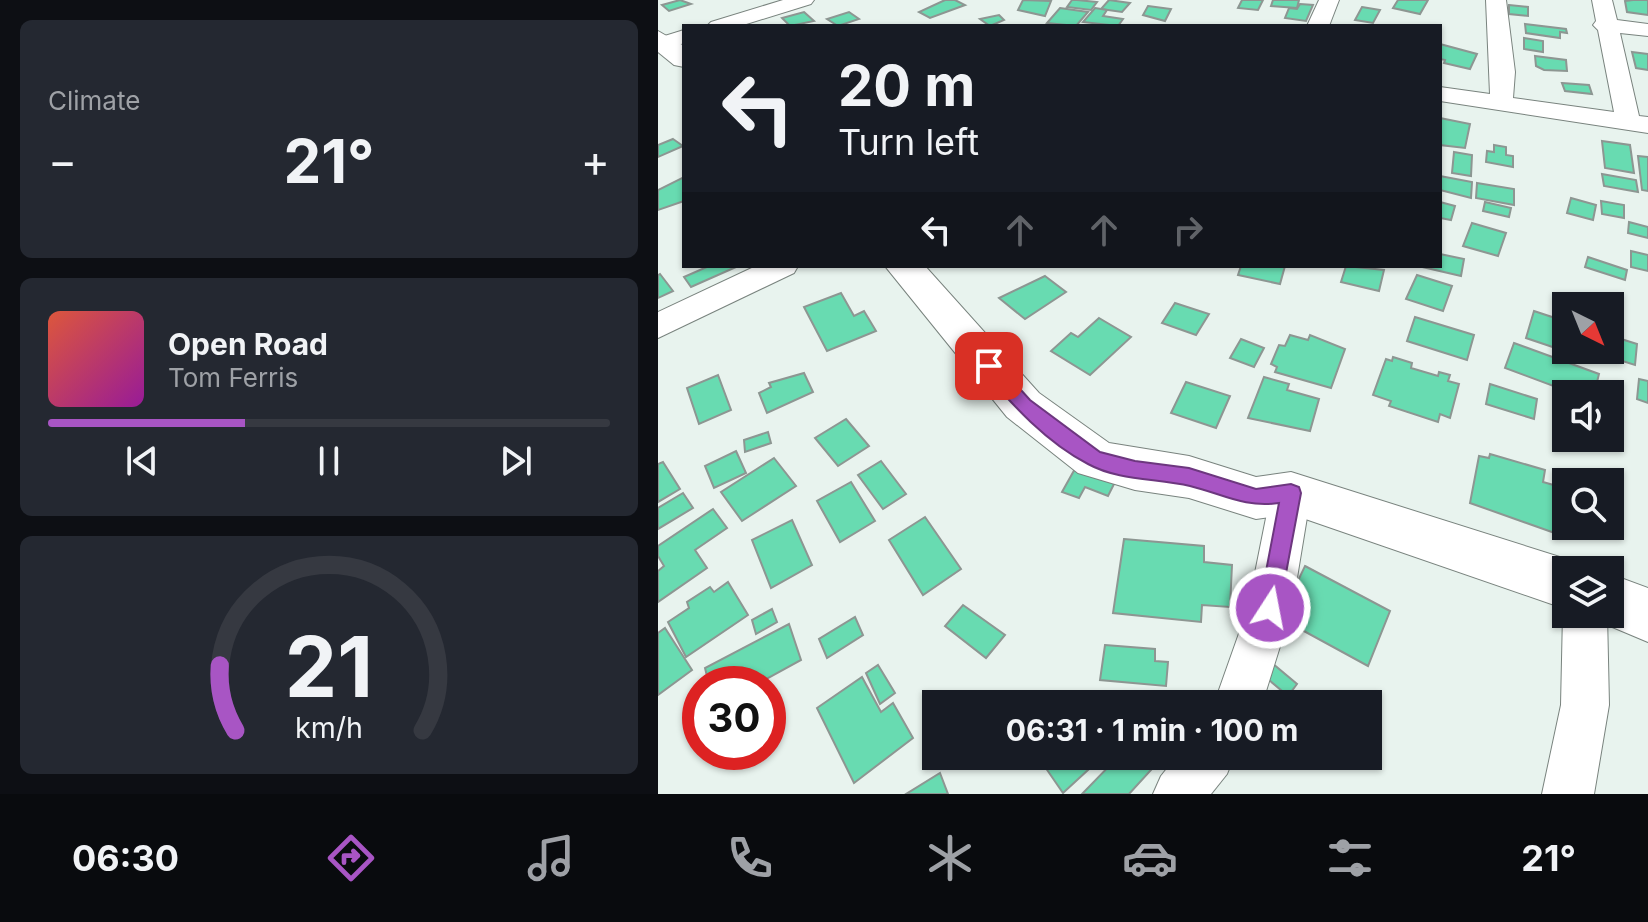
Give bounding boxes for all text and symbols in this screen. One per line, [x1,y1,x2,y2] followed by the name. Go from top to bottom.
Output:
[838,52,975,120] text: 20 m
[706,56,810,160] icon: left
[48,85,140,116] text: Climate
[838,120,979,164] text: Turn left
[283,125,375,197] text: 21°
[48,134,77,188] text: −
[581,134,610,188] text: +
[914,208,958,252] icon: left
[998,208,1042,252] icon: ahead
[1082,208,1126,252] icon: ahead
[1166,208,1210,252] icon: right
[1552,292,1624,364] north arrow
[1552,292,1624,628] map controls
[168,326,328,362] text: Open Road
[955,332,1023,400] pin
[967,344,1011,388] icon: arrive
[168,362,298,393] text: Tom Ferris
[1552,380,1624,452] button: sound
[120,439,164,483] icon: previous
[307,439,351,483] icon: pause
[494,439,538,483] icon: next
[1552,468,1624,540] button: search
[1552,556,1624,628] button: layers
[1228,566,1312,650] position arrow
[285,616,373,717] text: 21
[682,666,786,770] speed limit sign: 30
[295,710,363,745] text: km/h
[1006,712,1298,748] text: 06:31 · 1 min · 100 m
[323,830,379,886] icon: directions
[523,830,579,886] icon: music
[722,830,778,886] icon: phone
[922,830,978,886] icon: climate
[1122,830,1178,886] icon: car
[1322,830,1378,886] icon: filters
[72,836,179,880] text: 06:30
[1521,836,1576,880] text: 21°

